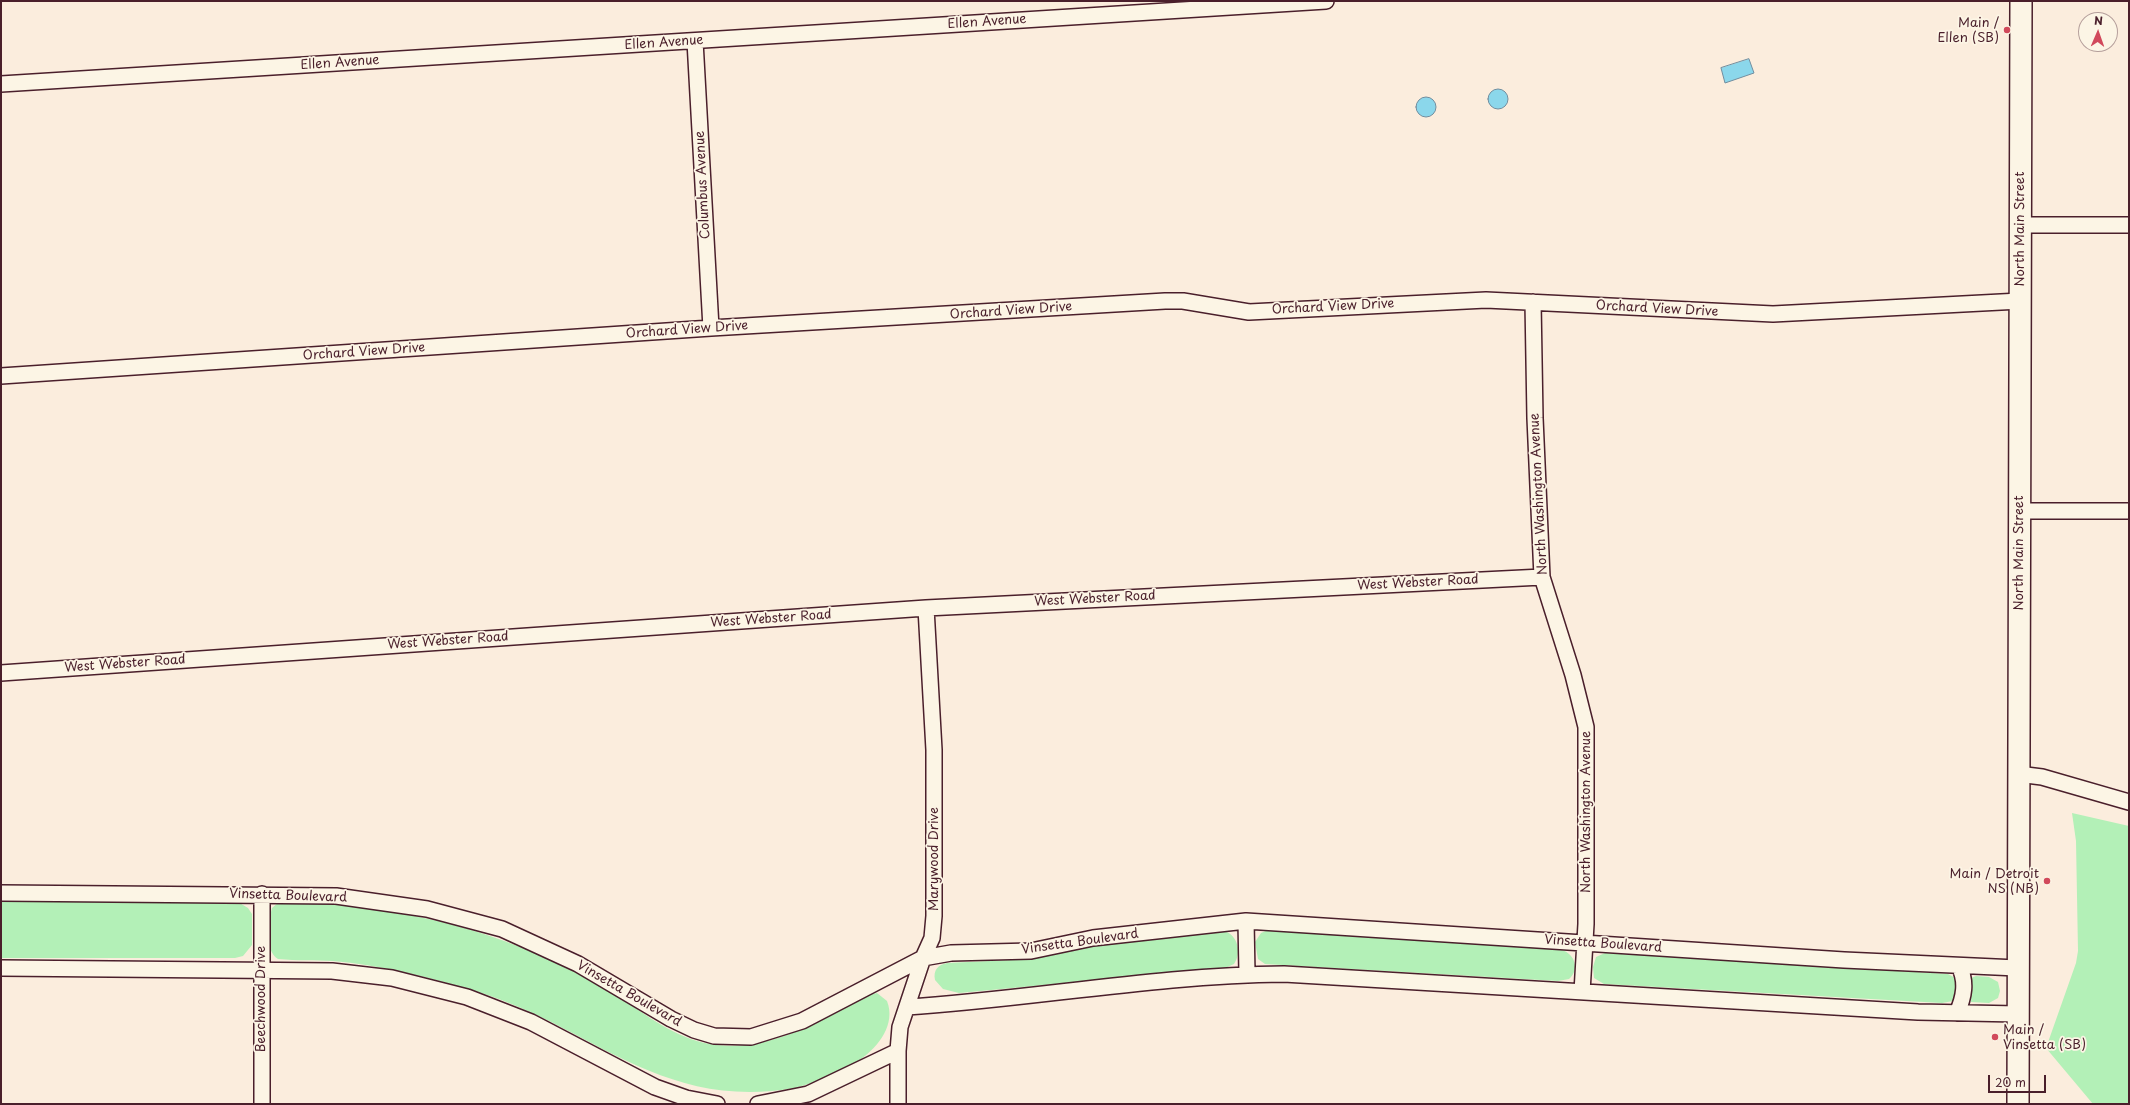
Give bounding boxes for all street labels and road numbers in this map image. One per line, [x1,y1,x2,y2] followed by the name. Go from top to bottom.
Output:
[947,11,1027,33] street label: Ellen Avenue
[624,32,704,54] street label: Ellen Avenue
[300,52,380,74] street label: Ellen Avenue
[692,130,714,240] street label: Columbus Avenue
[2012,172,2028,286] street label: North Main Street
[1271,296,1395,318] street label: Orchard View Drive
[1595,298,1719,320] street label: Orchard View Drive
[949,299,1073,323] street label: Orchard View Drive
[625,318,749,342] street label: Orchard View Drive
[302,340,426,364] street label: Orchard View Drive
[1527,413,1551,575] street label: North Washington Avenue
[2011,496,2027,610] street label: North Main Street
[1357,572,1479,594] street label: West Webster Road
[1034,588,1156,610] street label: West Webster Road
[710,607,832,631] street label: West Webster Road
[387,629,509,653] street label: West Webster Road
[64,652,186,676] street label: West Webster Road
[1578,731,1594,893] street label: North Washington Avenue
[926,807,942,911] street label: Marywood Drive
[229,886,347,906] street label: Vinsetta Boulevard
[1020,926,1140,958] street label: Vinsetta Boulevard
[1544,932,1662,956] street label: Vinsetta Boulevard
[253,946,269,1052] street label: Beechwood Drive
[574,958,684,1030] street label: Vinsetta Boulevard

